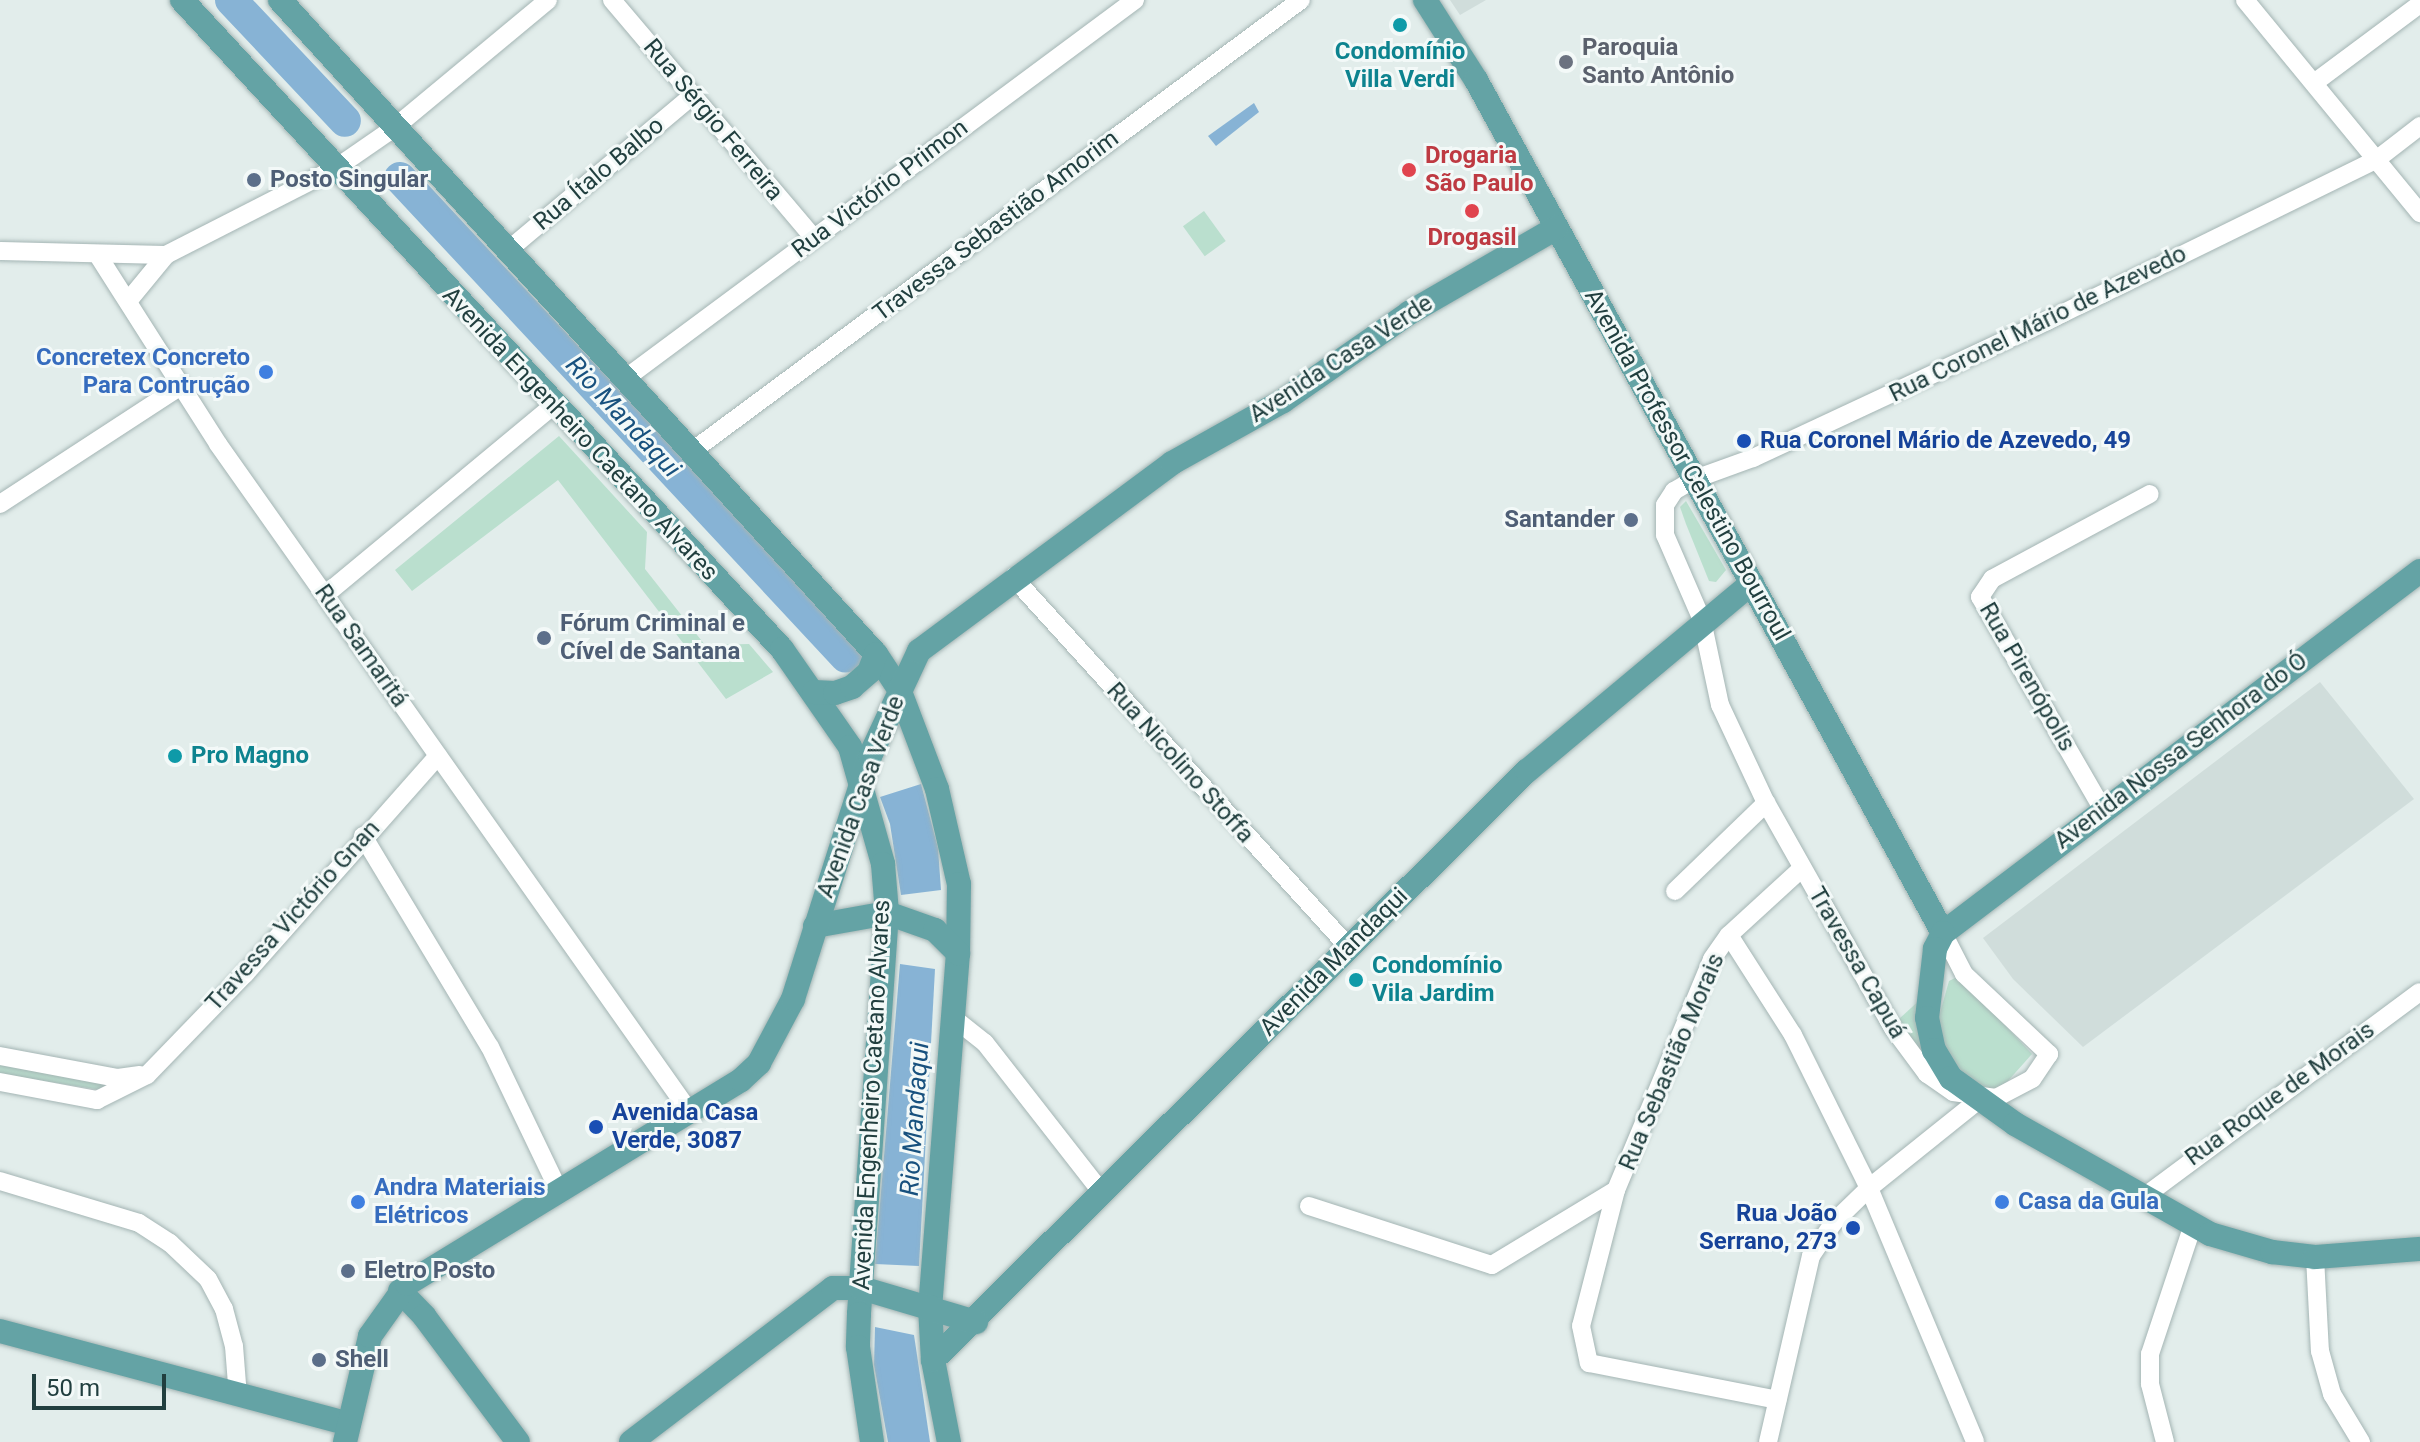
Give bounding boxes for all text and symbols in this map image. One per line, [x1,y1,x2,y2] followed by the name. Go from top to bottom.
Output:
[1391,16,1409,34] marker: Condomínio Villa Verdi
[637,33,789,207] street label: Rua Sérgio Ferreira
[1582,34,1734,90] place label: Paroquia Santo Antônio
[1335,38,1465,94] place label: Condomínio Villa Verdi
[1557,53,1575,71] marker: Paroquia Santo Antônio
[528,111,670,237] street label: Rua Ítalo Balbo
[786,113,974,265] street label: Rua Victório Primon
[868,124,1124,328] street label: Travessa Sebastião Amorim
[1425,142,1534,198] place label: Drogaria São Paulo
[1400,161,1418,179] marker: Drogaria São Paulo
[270,166,428,194] place label: Posto Singular
[245,171,263,189] marker: Posto Singular
[1463,202,1481,220] marker: Drogasil
[1427,224,1517,252] place label: Drogasil
[1885,239,2191,409] street label: Rua Coronel Mário de Azevedo
[436,281,724,587] street label: Avenida Engenheiro Caetano Alvares
[1578,284,1796,646] street label: Avenida Professor Celestino Bourroul
[1244,289,1438,429] street label: Avenida Casa Verde
[36,344,250,400] place label: Concretex Concreto Para Contrução
[559,350,687,484] water label: Rio Mandaqui
[257,363,275,381] marker: Concretex Concreto Para Contrução
[1760,427,2131,455] place label: Rua Coronel Mário de Azevedo, 49
[1735,432,1753,450] marker: Rua Coronel Mário de Azevedo, 49
[1504,506,1615,534] place label: Santander
[1622,511,1640,529] marker: Santander
[308,579,414,713] street label: Rua Samaritá
[1973,598,2081,756] street label: Rua Pirenópolis
[560,610,745,666] place label: Fórum Criminal e Cível de Santana
[535,629,553,647] marker: Fórum Criminal e Cível de Santana
[2049,647,2313,855] street label: Avenida Nossa Senhora do Ó
[1100,677,1260,849] street label: Rua Nicolino Stoffa
[811,692,911,902] street label: Avenida Casa Verde
[191,742,309,770] place label: Pro Magno
[166,747,184,765] marker: Pro Magno
[200,815,386,1017] street label: Travessa Victório Gnan
[1254,882,1414,1042] street label: Avenida Mandaqui
[1802,882,1912,1044] street label: Travessa Capuá
[847,899,897,1291] street label: Avenida Engenheiro Caetano Alvares
[1613,949,1731,1175] street label: Rua Sebastião Morais
[1372,952,1502,1008] place label: Condomínio Vila Jardim
[1347,971,1365,989] marker: Condomínio Vila Jardim
[2180,1016,2380,1172] street label: Rua Roque de Morais
[894,1041,936,1197] water label: Rio Mandaqui
[612,1099,758,1155] place label: Avenida Casa Verde, 3087
[587,1118,605,1136] marker: Avenida Casa Verde, 3087
[374,1174,546,1230] place label: Andra Materiais Elétricos
[2018,1188,2159,1216] place label: Casa da Gula
[349,1193,367,1211] marker: Andra Materiais Elétricos
[1993,1193,2011,1211] marker: Casa da Gula
[1699,1200,1837,1256] place label: Rua João Serrano, 273
[1844,1219,1862,1237] marker: Rua João Serrano, 273
[364,1257,495,1285] place label: Eletro Posto
[339,1262,357,1280] marker: Eletro Posto
[335,1346,389,1374] place label: Shell
[310,1351,328,1369] marker: Shell
[36,1358,170,1408] scale bar
[46,1374,100,1402] text: 50 m

